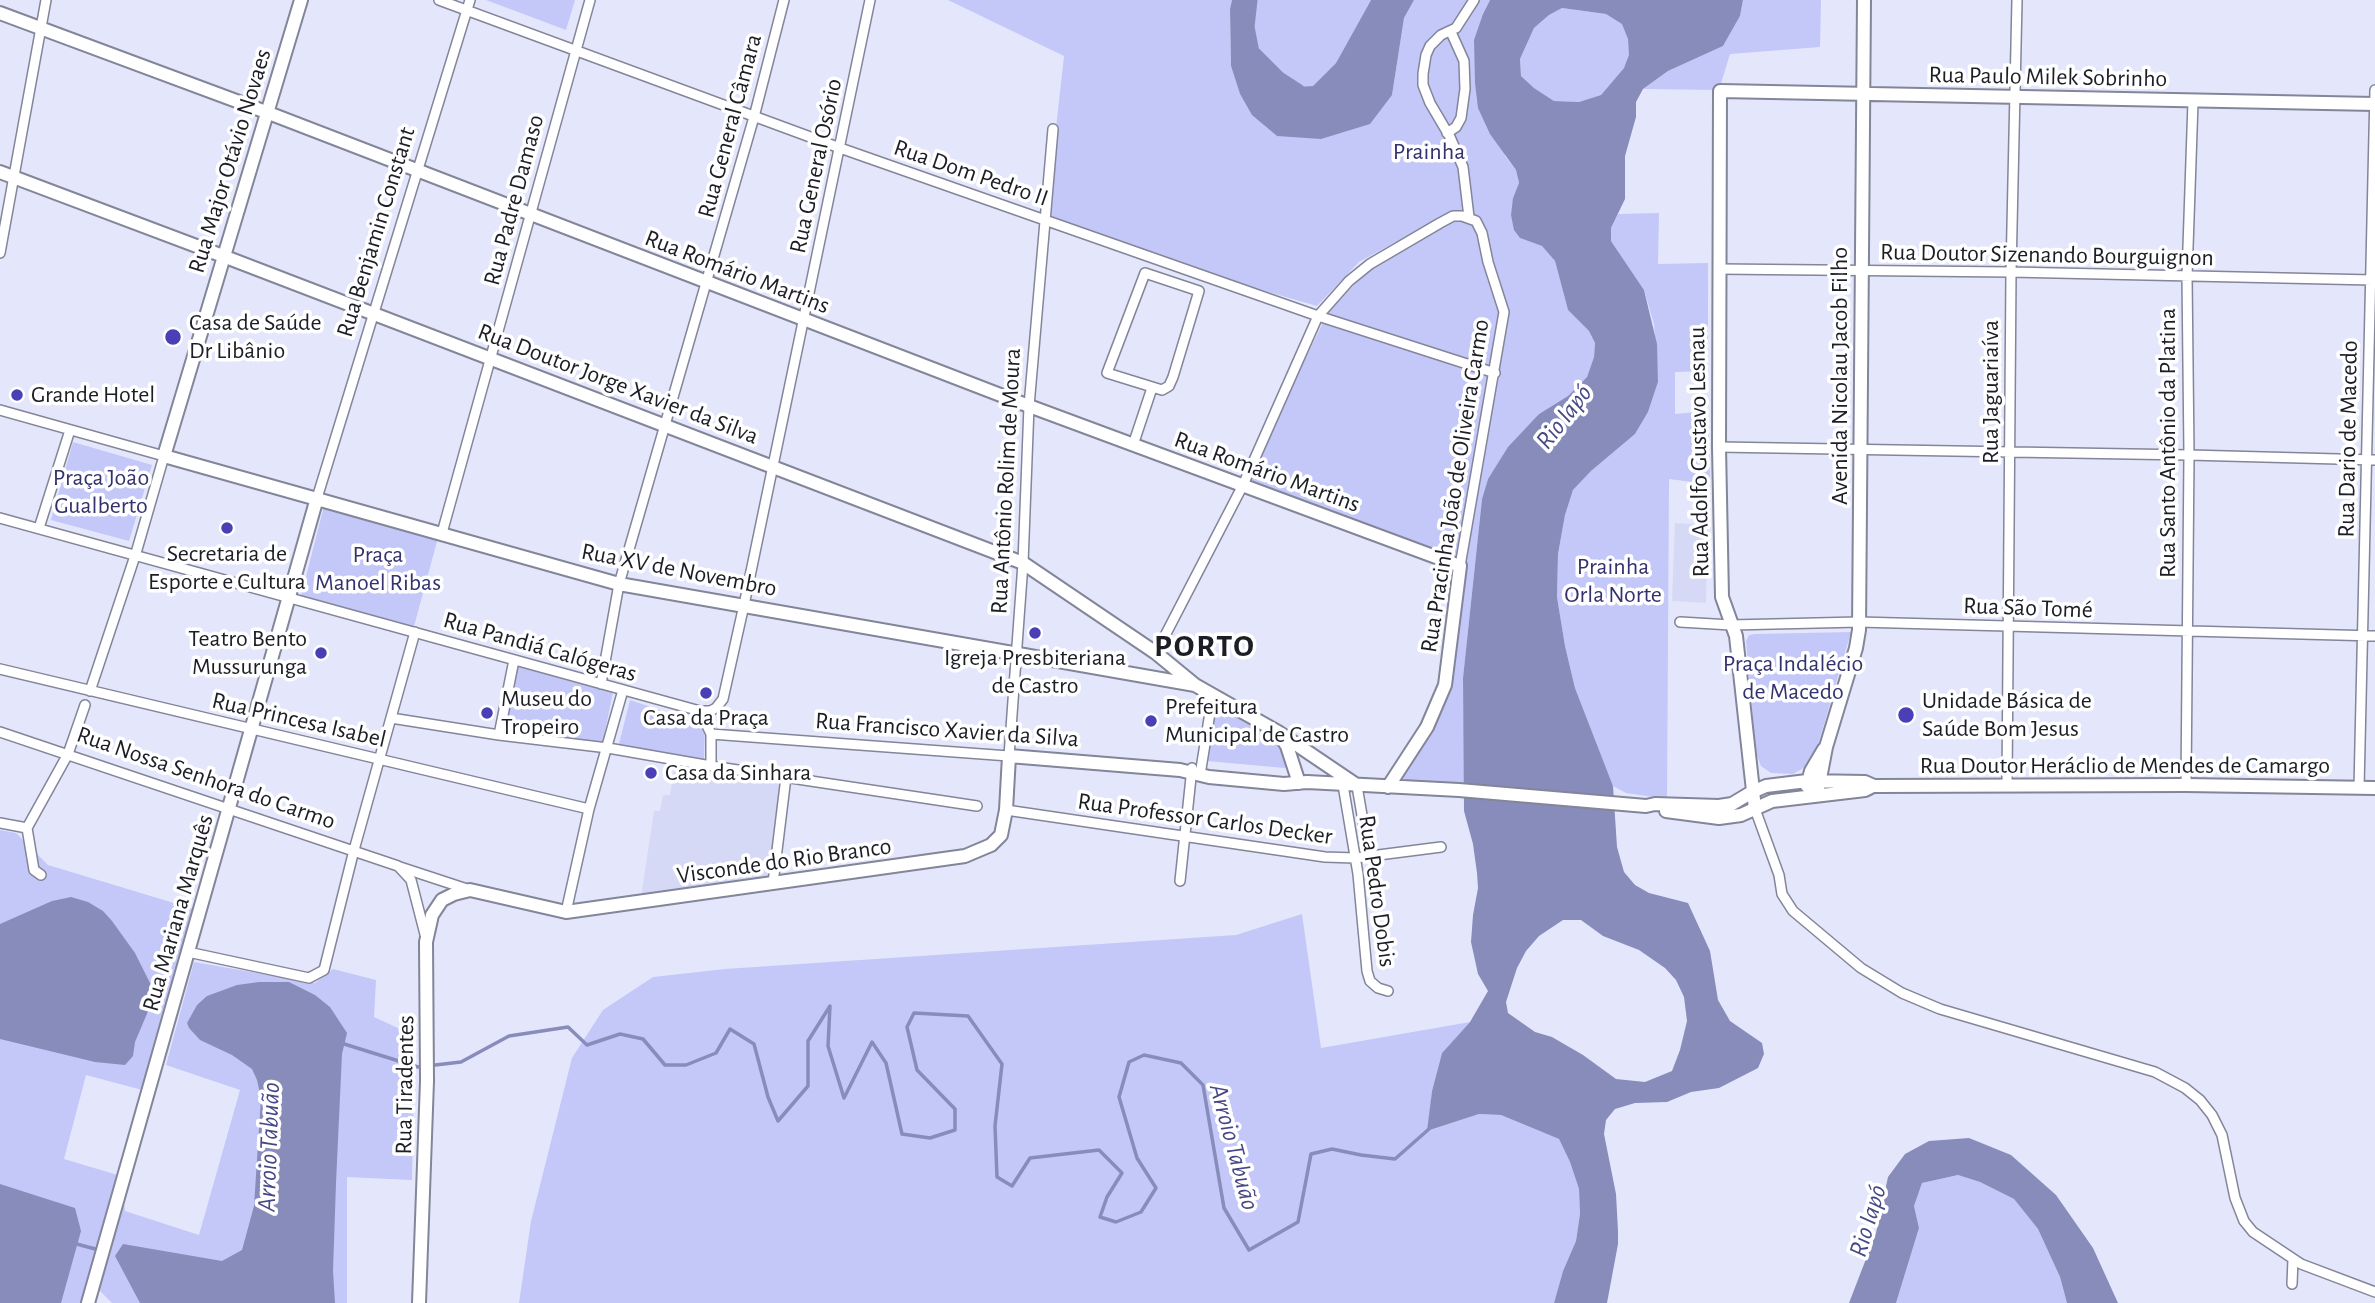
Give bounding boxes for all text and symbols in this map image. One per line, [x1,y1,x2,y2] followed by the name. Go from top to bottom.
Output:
[692,31,768,221] street label: Rua General Câmara
[182,45,278,277] street label: Rua Major Otávio Novaes
[1928,61,2168,93] street label: Rua Paulo Milek Sobrinho
[783,76,849,256] street label: Rua General Osório
[477,111,551,289] street label: Rua Padre Damaso
[330,123,422,341] street label: Rua Benjamin Constant
[890,133,1052,213] street label: Rua Dom Pedro II
[1393,138,1465,166] park label: Prainha
[641,224,833,320] street label: Rua Romário Martins
[1880,238,2214,272] street label: Rua Doutor Sizenando Bourguignon
[1826,247,1854,505] street label: Avenida Nicolau Jacob Filho
[2154,308,2182,578] street label: Rua Santo Antônio da Platina
[189,309,322,365] place label: Casa de Saúde Dr Libânio
[474,317,762,451] street label: Rua Doutor Jorge Xavier da Silva
[1414,317,1496,655] street label: Rua Pracinha João de Oliveira Carmo
[1977,320,2005,464] street label: Rua Jaguariaíva
[1682,326,1716,578] street label: Rua Adolfo Gustavo Lesnau
[163,327,183,347] marker: Casa de Saúde Dr Libânio
[2332,340,2364,538] street label: Rua Dario de Macedo
[985,347,1027,615] street label: Rua Antônio Rolim de Moura
[1529,378,1599,456] water label: Rio Iapó
[31,381,155,409] place label: Grande Hotel
[9,387,25,403] marker: Grande Hotel
[1170,425,1364,519] street label: Rua Romário Martins
[53,464,149,520] park label: Praça João Gualberto
[219,520,235,536] marker: Secretaria de Esporte e Cultura
[579,537,779,603] street label: Rua XV de Novembro
[148,540,306,596] place label: Secretaria de Esporte e Cultura
[315,541,441,597] park label: Praça Manoel Ribas
[1564,553,1662,609] park label: Prainha Orla Norte
[1963,591,2093,625] street label: Rua São Tomé
[440,606,640,688] street label: Rua Pandiá Calógeras
[188,625,307,681] place label: Teatro Bento Mussurunga
[1027,625,1043,641] marker: Igreja Presbiteriana de Castro
[1155,627,1255,665] district label: PORTO
[944,644,1126,700] place label: Igreja Presbiteriana de Castro
[313,645,329,661] marker: Teatro Bento Mussurunga
[1723,650,1863,706] park label: Praça Indalécio de Macedo
[501,685,592,741] place label: Museu do Tropeiro
[698,685,714,701] marker: Casa da Praça
[209,686,389,754] street label: Rua Princesa Isabel
[1922,687,2092,743] place label: Unidade Básica de Saúde Bom Jesus
[1165,693,1349,749] place label: Prefeitura Municipal de Castro
[643,704,769,732] place label: Casa da Praça
[479,705,495,721] marker: Museu do Tropeiro
[1896,705,1916,725] marker: Unidade Básica de Saúde Bom Jesus
[814,706,1080,754] street label: Rua Francisco Xavier da Silva
[1143,713,1159,729] marker: Prefeitura Municipal de Castro
[73,720,339,836] street label: Rua Nossa Senhora do Carmo
[1920,752,2330,780] street label: Rua Doutor Heráclio de Mendes de Camargo
[665,759,811,787] place label: Casa da Sinhara
[643,765,659,781] marker: Casa da Sinhara
[1076,787,1334,851] street label: Rua Professor Carlos Decker
[136,811,220,1015] street label: Rua Mariana Marquês
[1352,813,1402,969] street label: Rua Pedro Dobis
[675,832,893,890] street label: Visconde do Rio Branco
[389,1015,421,1155] street label: Rua Tiradentes
[1202,1080,1266,1214] water label: Arroio Tabuão
[251,1082,287,1212] water label: Arroio Tabuão
[1842,1181,1894,1261] water label: Rio Iapó

